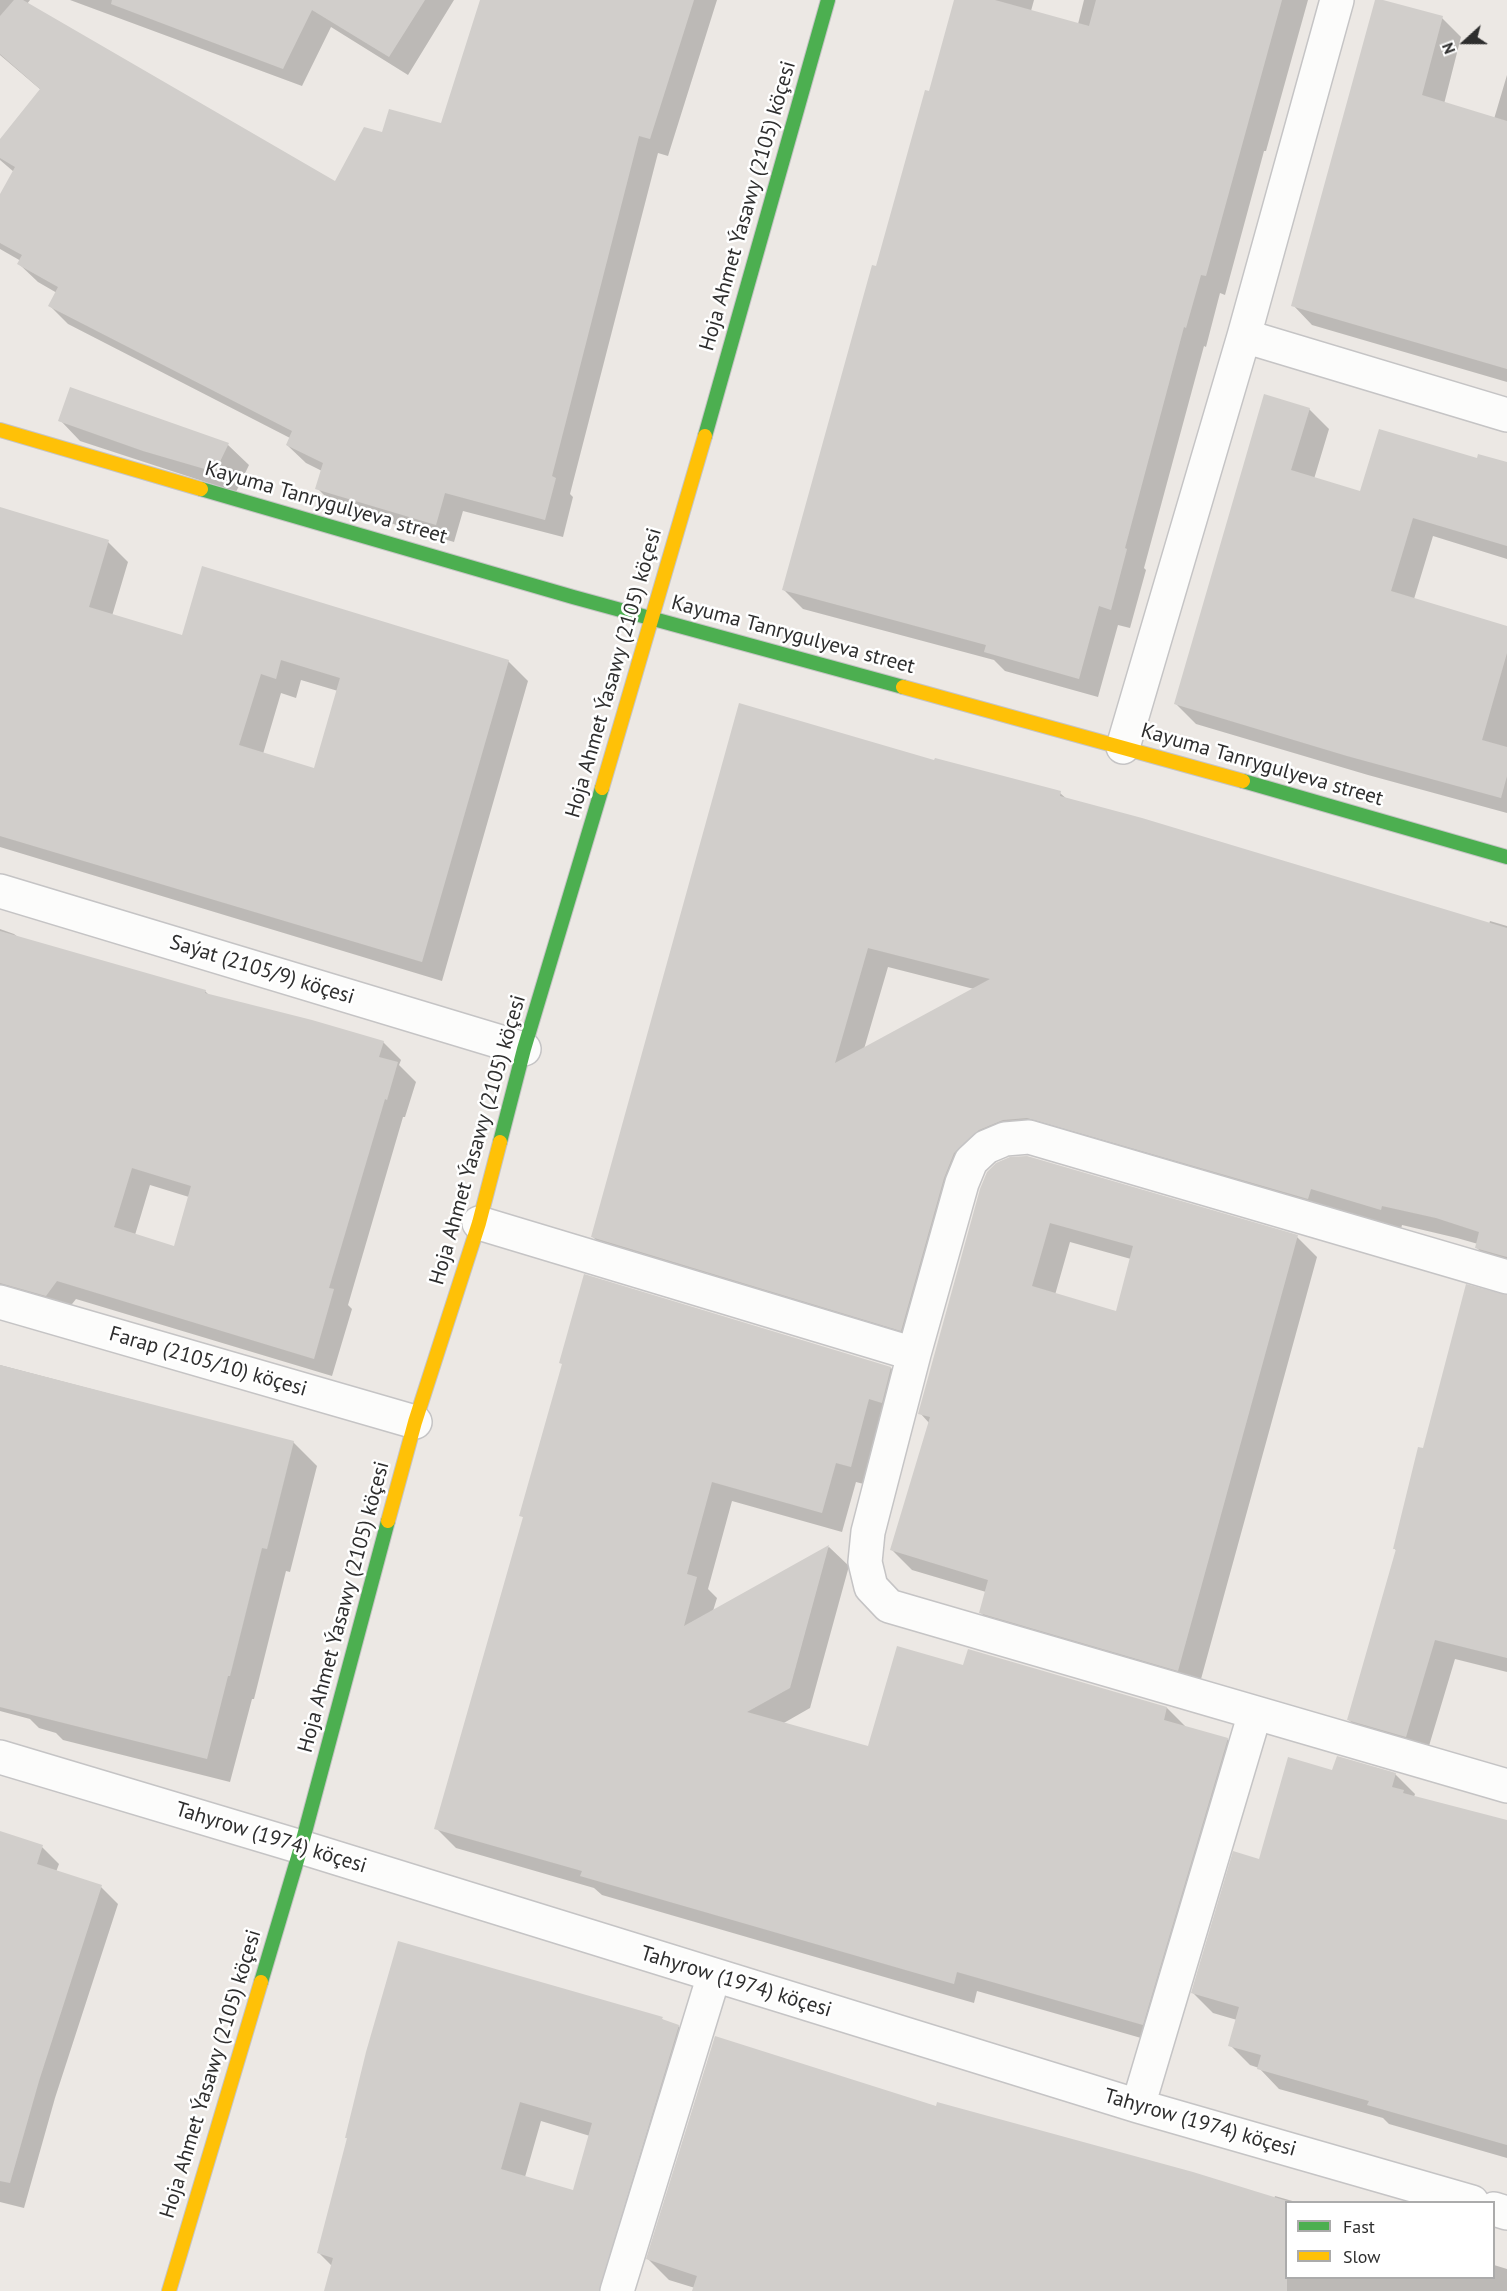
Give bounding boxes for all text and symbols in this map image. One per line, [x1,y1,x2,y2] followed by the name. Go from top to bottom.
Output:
[1435,12,1495,72] north arrow
[1437,40,1459,57] text: N
[694,58,802,354] street label: Hoja Ahmet Ýasawy (2105) köçesi
[202,456,450,550] street label: Kayuma Tanrygulyeva street
[560,525,668,821] street label: Hoja Ahmet Ýasawy (2105) köçesi
[669,590,917,680] street label: Kayuma Tanrygulyeva street
[1138,718,1386,812] street label: Kayuma Tanrygulyeva street
[167,930,357,1010] street label: Saýat (2105/9) köçesi
[424,992,532,1288] street label: Hoja Ahmet Ýasawy (2105) köçesi
[106,1322,310,1402] street label: Farap (2105/10) köçesi
[293,1459,395,1755] street label: Hoja Ahmet Ýasawy (2105) köçesi
[172,1797,370,1879] street label: Tahyrow (1974) köçesi
[155,1927,267,2221] street label: Hoja Ahmet Ýasawy (2105) köçesi
[637,1941,835,2023] street label: Tahyrow (1974) köçesi
[1101,2084,1299,2162] street label: Tahyrow (1974) köçesi
[1285,2201,1495,2279] legend
[1343,2215,1375,2238] text: Fast
[1343,2245,1381,2268] text: Slow

